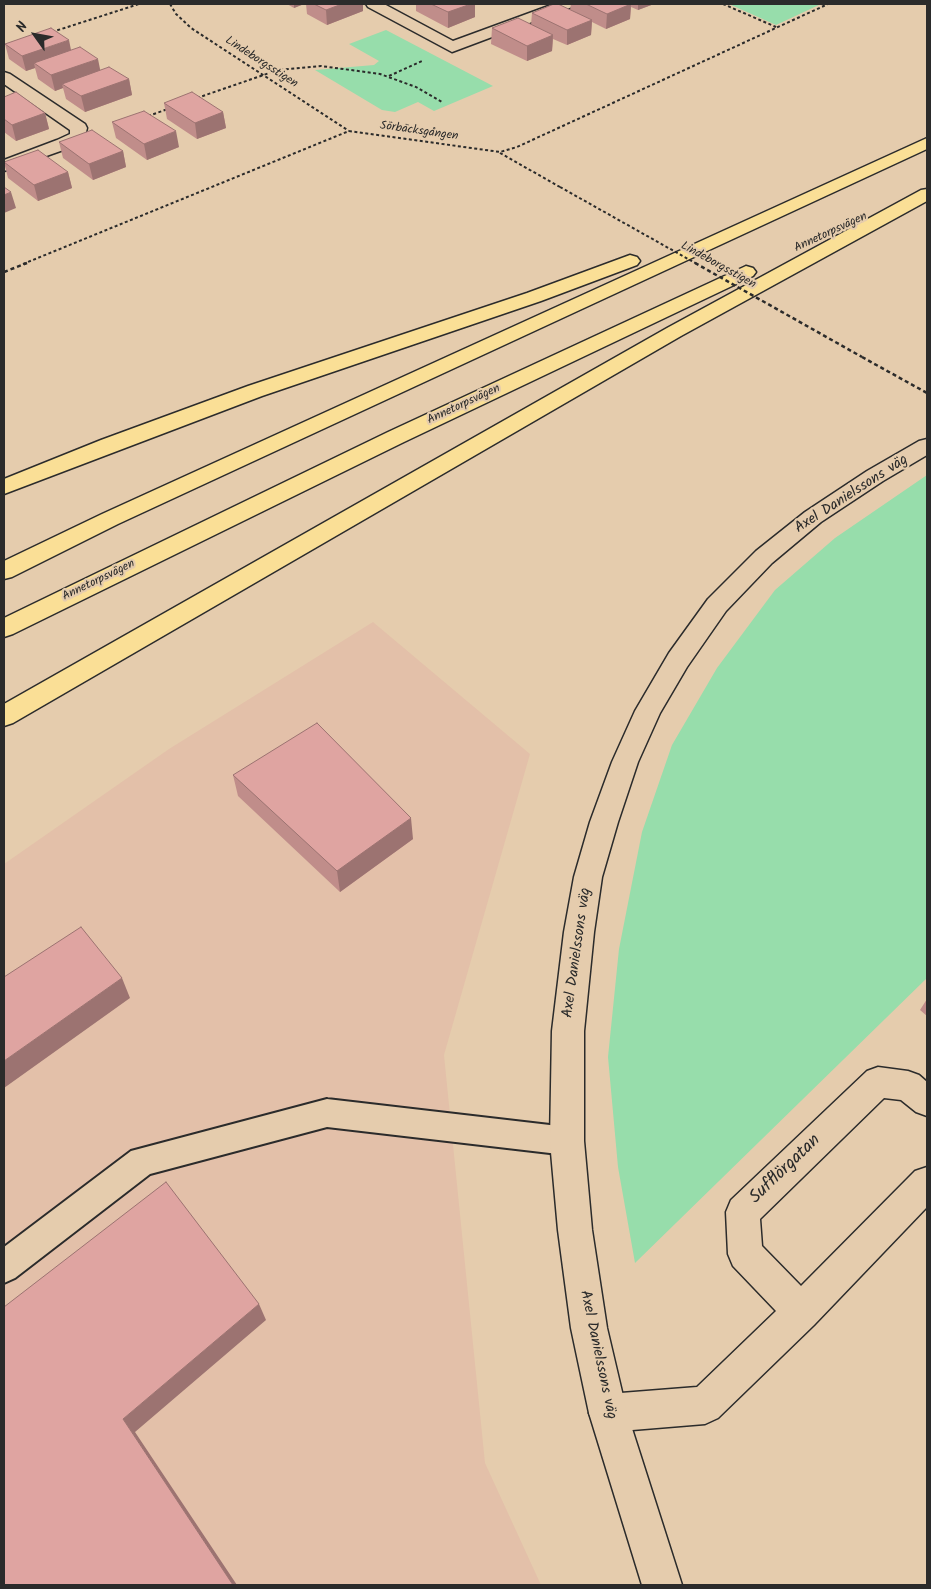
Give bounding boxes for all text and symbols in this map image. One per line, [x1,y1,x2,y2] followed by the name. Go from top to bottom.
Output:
[10,10,60,60] north arrow
[11,17,34,37] text: N
[222,34,300,92] street label: Lindeborgsstigen
[379,119,459,145] street label: Sörbäcksgången
[792,210,870,256] street label: Annetorpsvägen
[678,239,758,293] street label: Lindeborgsstigen
[425,382,503,428] street label: Annetorpsvägen
[792,452,912,538] street label: Axel Danielssons väg
[61,557,137,605] street label: Annetorpsvägen
[560,887,596,1019] street label: Axel Danielssons väg
[746,1131,826,1209] street label: Sufflörgatan
[575,1289,619,1421] street label: Axel Danielssons väg

